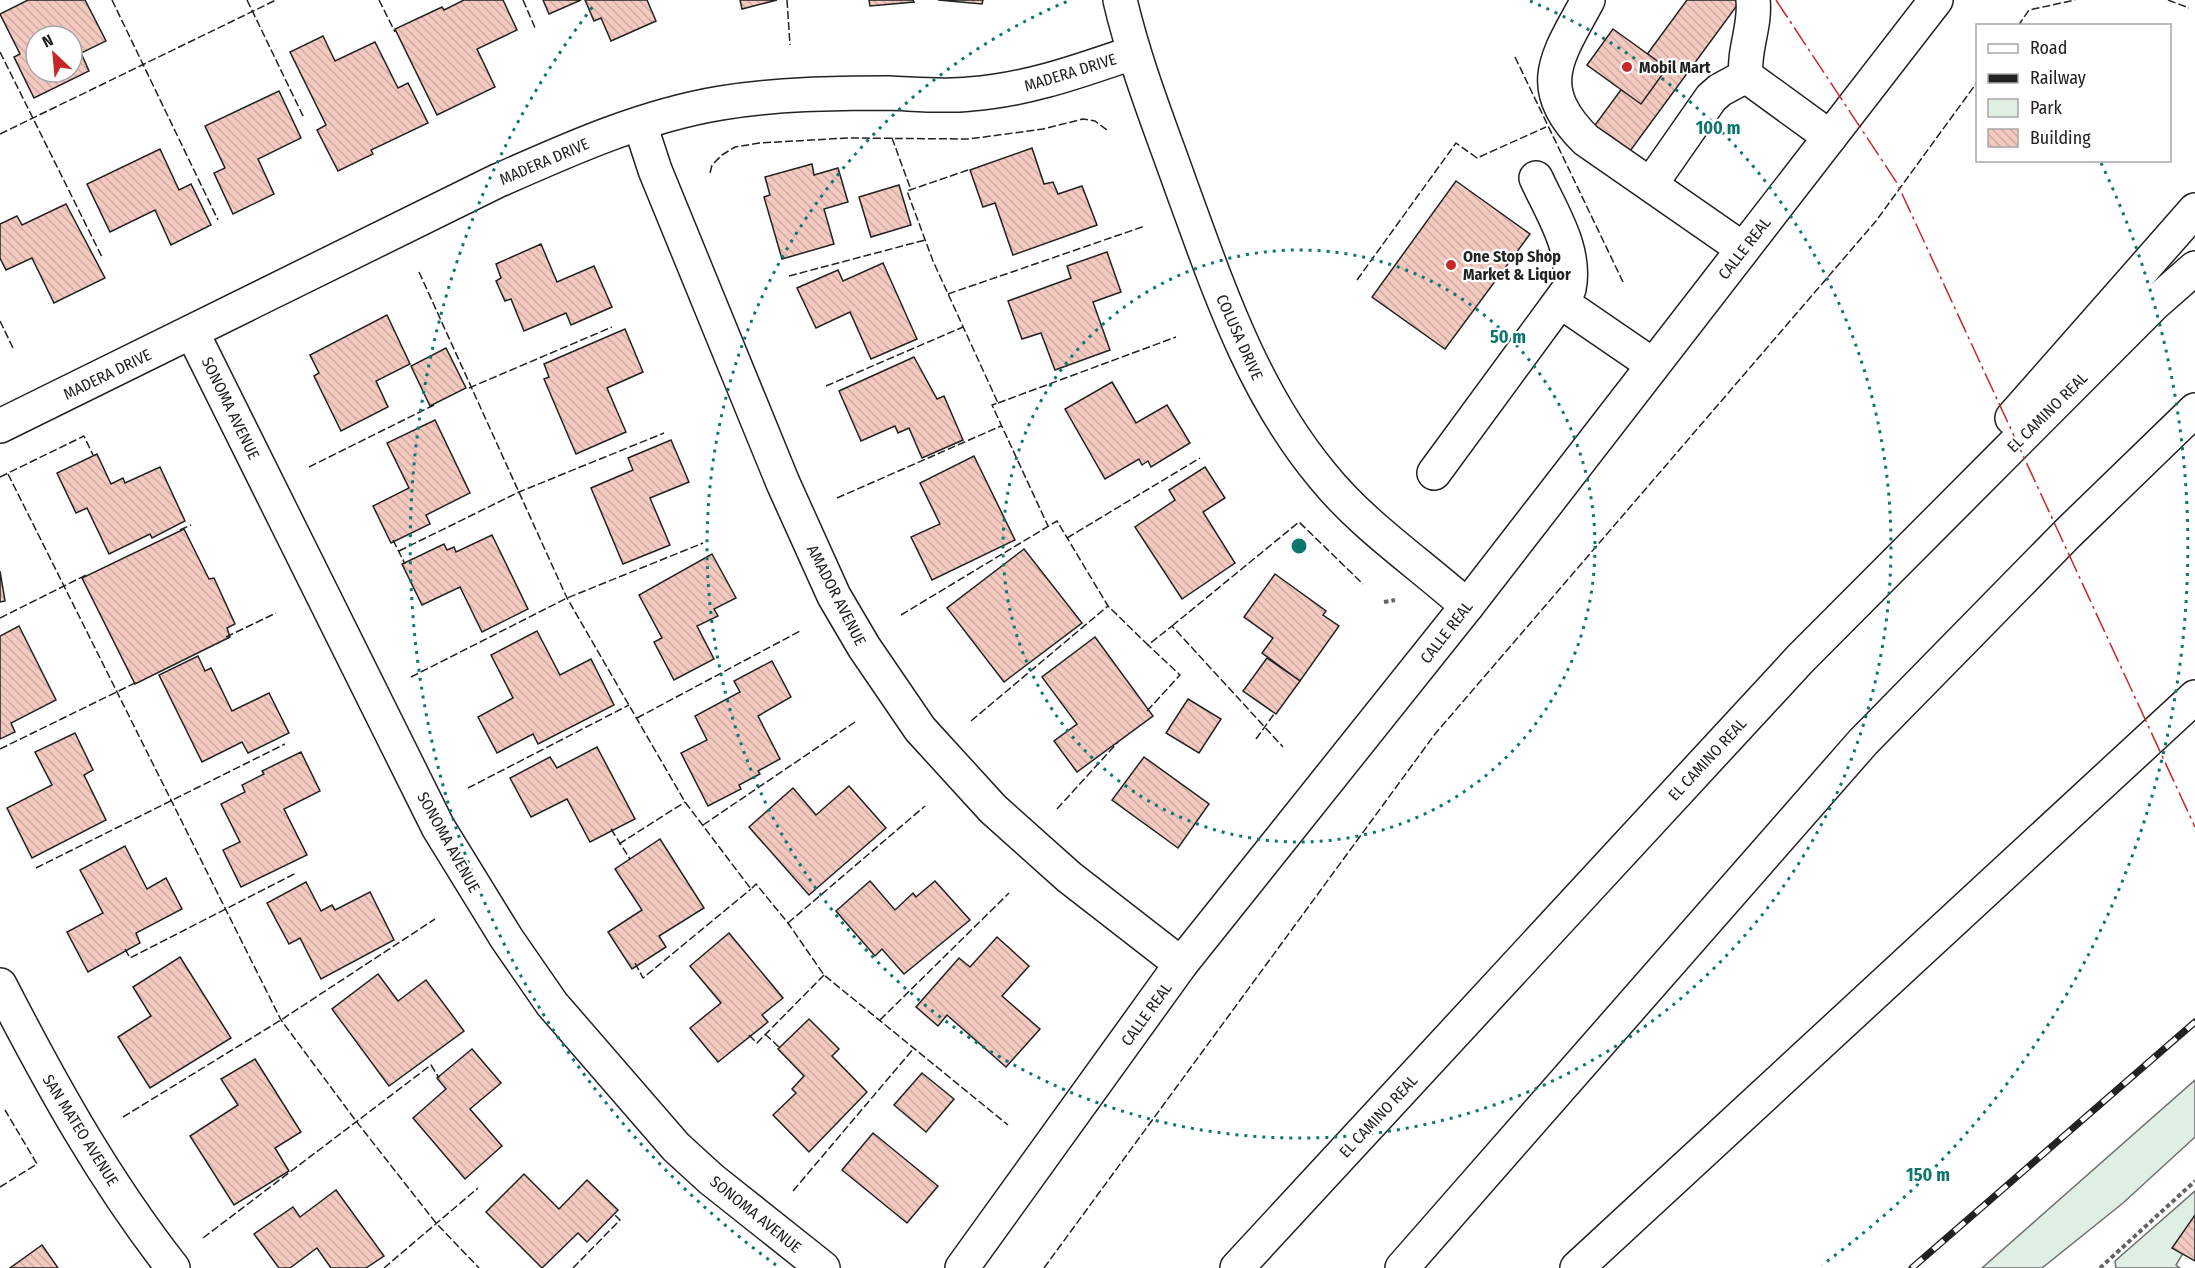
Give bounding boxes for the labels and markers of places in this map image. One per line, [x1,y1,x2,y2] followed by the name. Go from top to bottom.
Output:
[1639,58,1711,77] place label: Mobil Mart
[1620,60,1634,74] marker: Mobil Mart
[1463,247,1571,284] place label: One Stop Shop Market & Liquor
[1444,258,1458,272] marker: One Stop Shop Market & Liquor
[1289,536,1309,556] centre of rings

